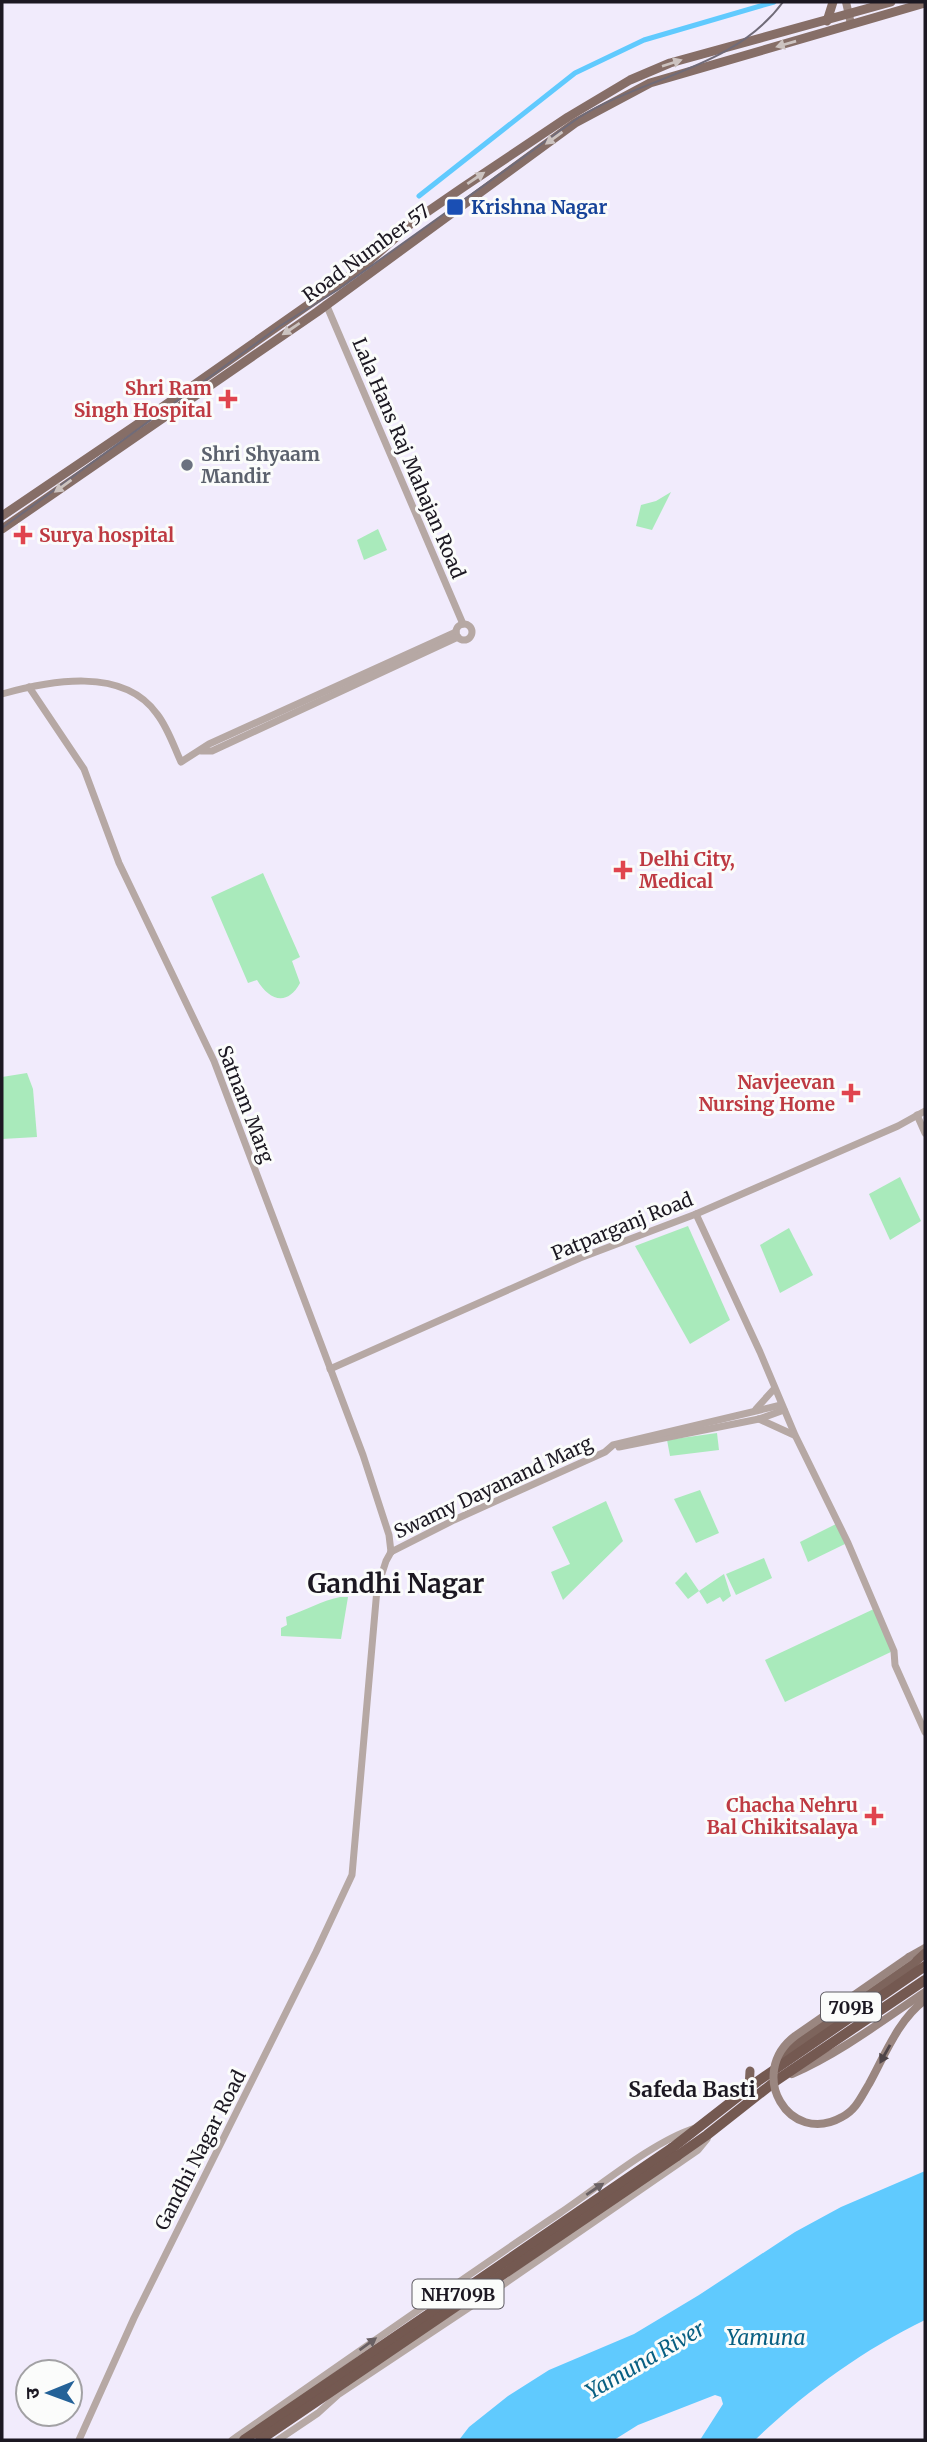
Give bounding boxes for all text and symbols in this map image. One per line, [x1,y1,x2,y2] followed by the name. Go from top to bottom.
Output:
[775,39,796,49] one-way arrow
[662,57,683,68] one-way arrow
[545,131,563,145] one-way arrow
[467,171,486,184] one-way arrow
[471,195,607,219] place label: Krishna Nagar
[445,197,465,217] marker: Krishna Nagar
[298,199,434,307] street label: Road Number 57
[282,322,300,336] one-way arrow
[347,334,471,582] street label: Lala Hans Raj Mahajan Road
[74,376,212,422] place label: Shri Ram Singh Hospital
[218,389,238,409] marker: Shri Ram Singh Hospital
[201,442,320,488] place label: Shri Shyaam Mandir
[179,457,195,473] marker: Shri Shyaam Mandir
[54,479,72,493] one-way arrow
[39,523,174,547] place label: Surya hospital
[13,525,33,545] marker: Surya hospital
[639,847,735,893] place label: Delhi City, Medical
[613,860,633,880] marker: Delhi City, Medical
[213,1042,280,1167] street label: Satnam Marg
[698,1070,835,1116] place label: Navjeevan Nursing Home
[841,1083,861,1103] marker: Navjeevan Nursing Home
[548,1187,696,1265] street label: Patparganj Road
[390,1430,596,1544] street label: Swamy Dayanand Marg
[308,1567,484,1600] district label: Gandhi Nagar
[706,1793,858,1839] place label: Chacha Nehru Bal Chikitsalaya
[864,1806,884,1826] marker: Chacha Nehru Bal Chikitsalaya
[821,1993,881,2022] road number: 709B
[879,2044,891,2064] one-way arrow
[149,2066,251,2234] street label: Gandhi Nagar Road
[628,2076,756,2103] district label: Safeda Basti
[586,2182,604,2196] one-way arrow
[412,2280,504,2308] road number: NH709B
[581,2315,710,2405] water label: Yamuna River
[727,2324,805,2351] water label: Yamuna
[359,2337,377,2351] one-way arrow
[14,2358,84,2428] north arrow
[20,2387,44,2399] text: उ

